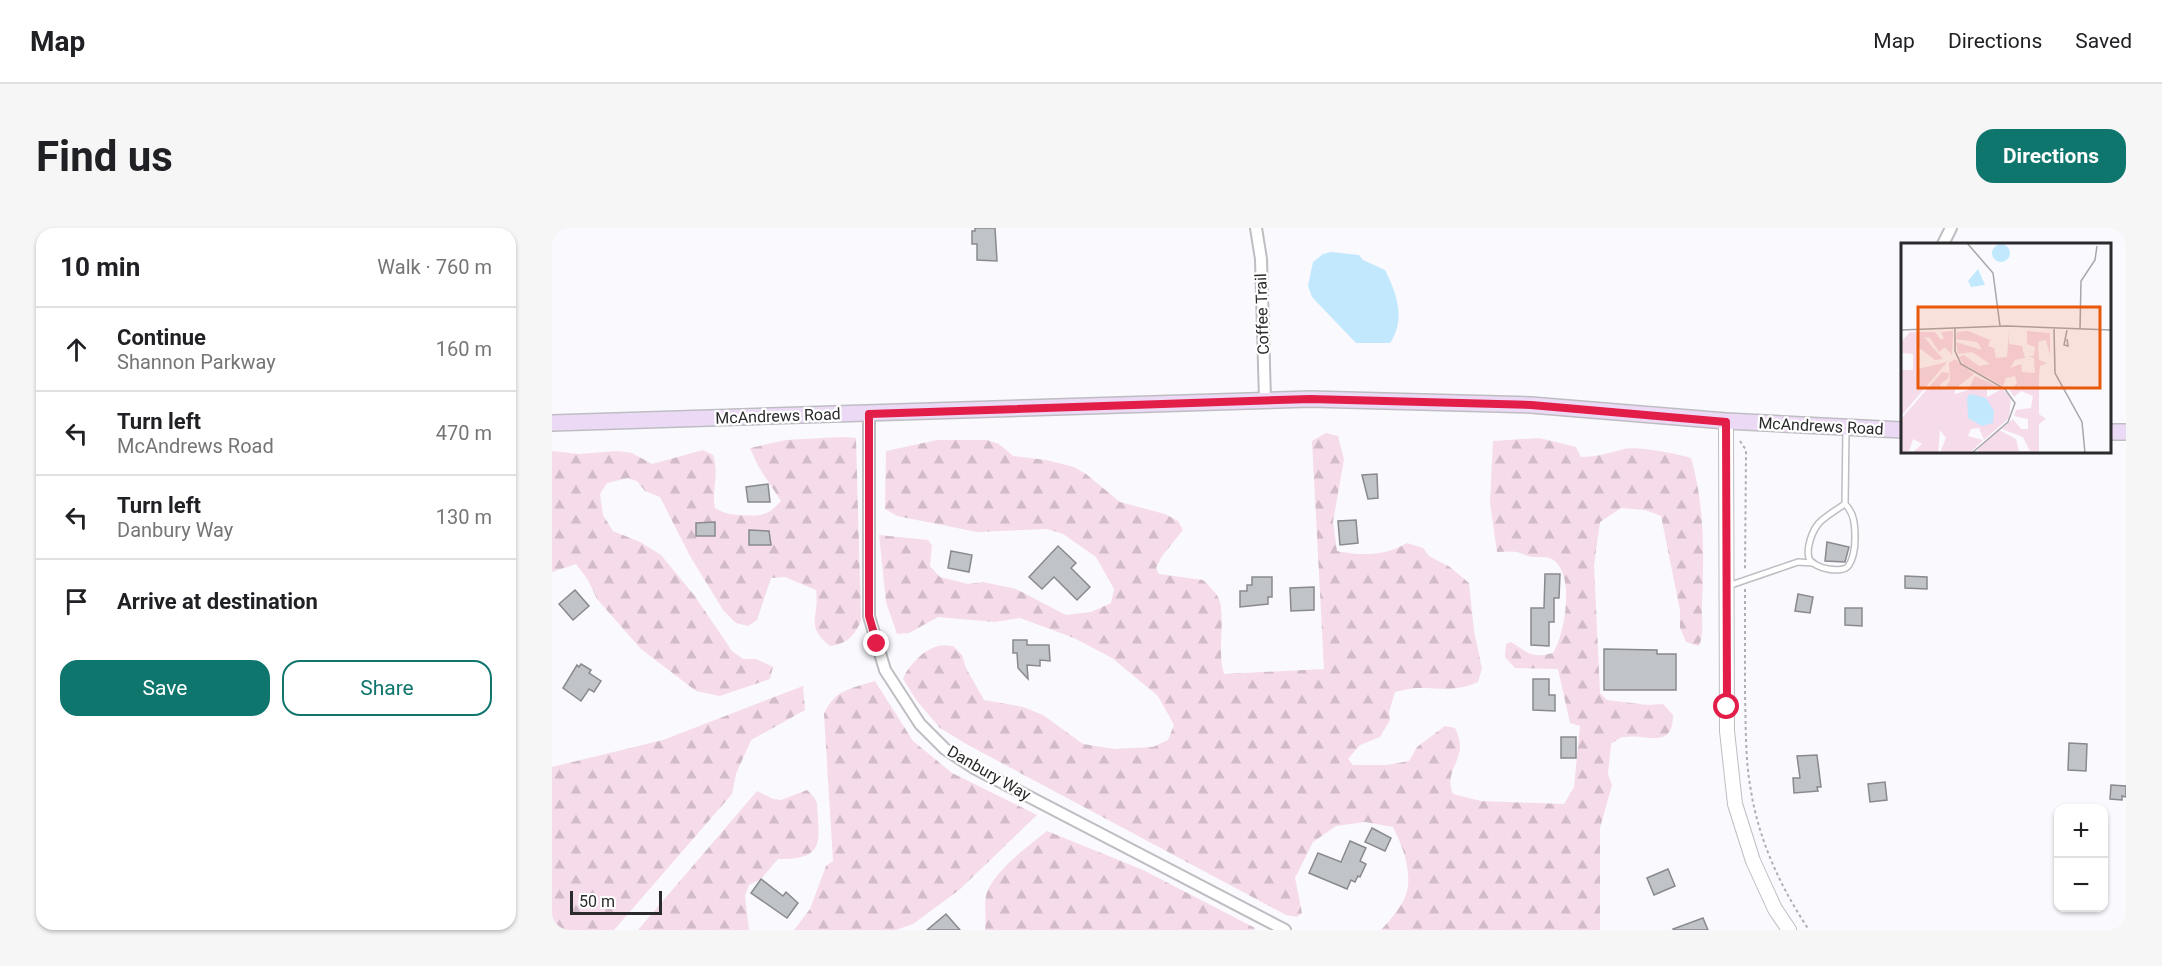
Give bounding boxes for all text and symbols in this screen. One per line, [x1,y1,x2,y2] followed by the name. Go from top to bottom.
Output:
[30,25,85,58] text: Map
[1873,29,1915,53] text: Map
[1948,29,2042,53] text: Directions
[2075,29,2132,53] text: Saved
[1976,129,2126,183] button: Directions
[36,132,173,181] text: Find us
[1901,243,2111,453] inset map
[60,252,140,282] text: 10 min
[377,255,492,279] text: Walk · 760 m
[1251,273,1273,355] street label: Coffee Trail
[117,325,206,350] text: Continue
[60,333,93,366] icon: ahead
[436,337,492,361] text: 160 m
[117,350,276,374] text: Shannon Parkway
[715,404,841,428] street label: McAndrews Road
[117,409,201,434] text: Turn left
[1758,413,1884,439] street label: McAndrews Road
[60,417,93,450] icon: left
[436,421,492,445] text: 470 m
[117,434,274,458] text: McAndrews Road
[117,493,201,518] text: Turn left
[60,501,93,534] icon: left
[436,505,492,529] text: 130 m
[117,518,233,542] text: Danbury Way
[60,585,93,618] icon: arrive
[117,589,318,614] text: Arrive at destination
[863,630,889,656] route end
[60,660,270,716] button: Save
[282,660,492,716] button: Share
[1713,693,1739,719] route start
[944,742,1034,805] street label: Danbury Way
[2054,804,2108,912] map controls
[2054,804,2108,858] button: +
[2054,858,2108,912] button: −
[570,888,662,916] scale bar
[579,892,615,911] text: 50 m

